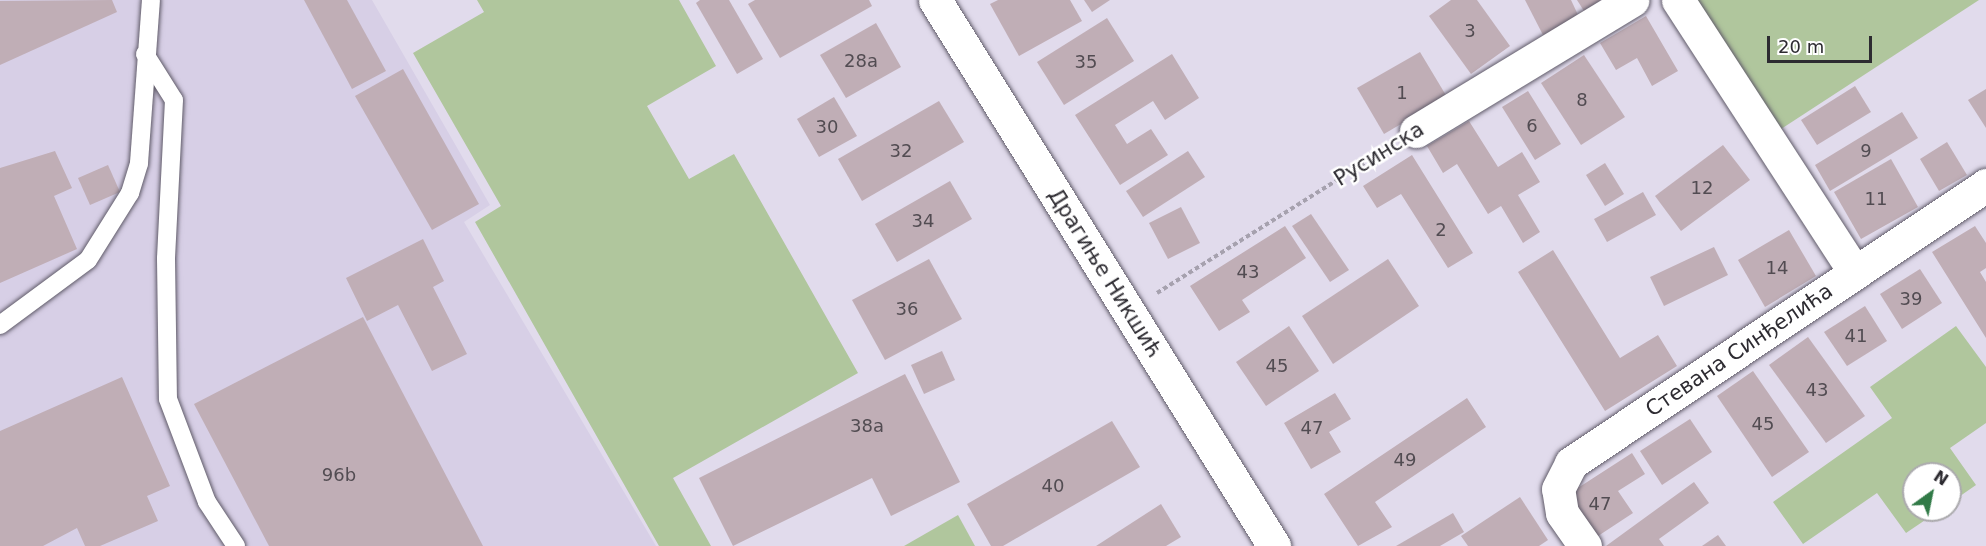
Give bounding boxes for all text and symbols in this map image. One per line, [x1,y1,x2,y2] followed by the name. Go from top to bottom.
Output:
[1464,20,1476,42] house number: 3
[1770,24,1875,62] scale bar
[1778,36,1824,57] text: 20 m
[844,50,878,72] house number: 28a
[1075,51,1097,73] house number: 35
[1396,82,1408,104] house number: 1
[1576,89,1588,111] house number: 8
[1526,115,1538,137] house number: 6
[816,116,838,138] house number: 30
[1329,117,1429,191] street label: Русинска
[890,140,912,162] house number: 32
[1860,140,1872,162] house number: 9
[1691,177,1713,199] house number: 12
[1043,184,1167,362] street label: Драгиње Никшић
[1865,188,1887,210] house number: 11
[912,210,934,232] house number: 34
[1435,219,1447,241] house number: 2
[1766,257,1788,279] house number: 14
[1237,261,1259,283] house number: 43
[1641,278,1837,422] street label: Стевана Синђелића
[1900,288,1922,310] house number: 39
[896,298,918,320] house number: 36
[1845,325,1867,347] house number: 41
[1266,355,1288,377] house number: 45
[1806,379,1828,401] house number: 43
[1752,413,1774,435] house number: 45
[850,415,884,437] house number: 38a
[1301,417,1323,439] house number: 47
[1394,449,1416,471] house number: 49
[1902,462,1962,522] north arrow
[322,464,356,486] house number: 96b
[1930,467,1952,490] text: N
[1042,475,1064,497] house number: 40
[1589,493,1611,515] house number: 47

